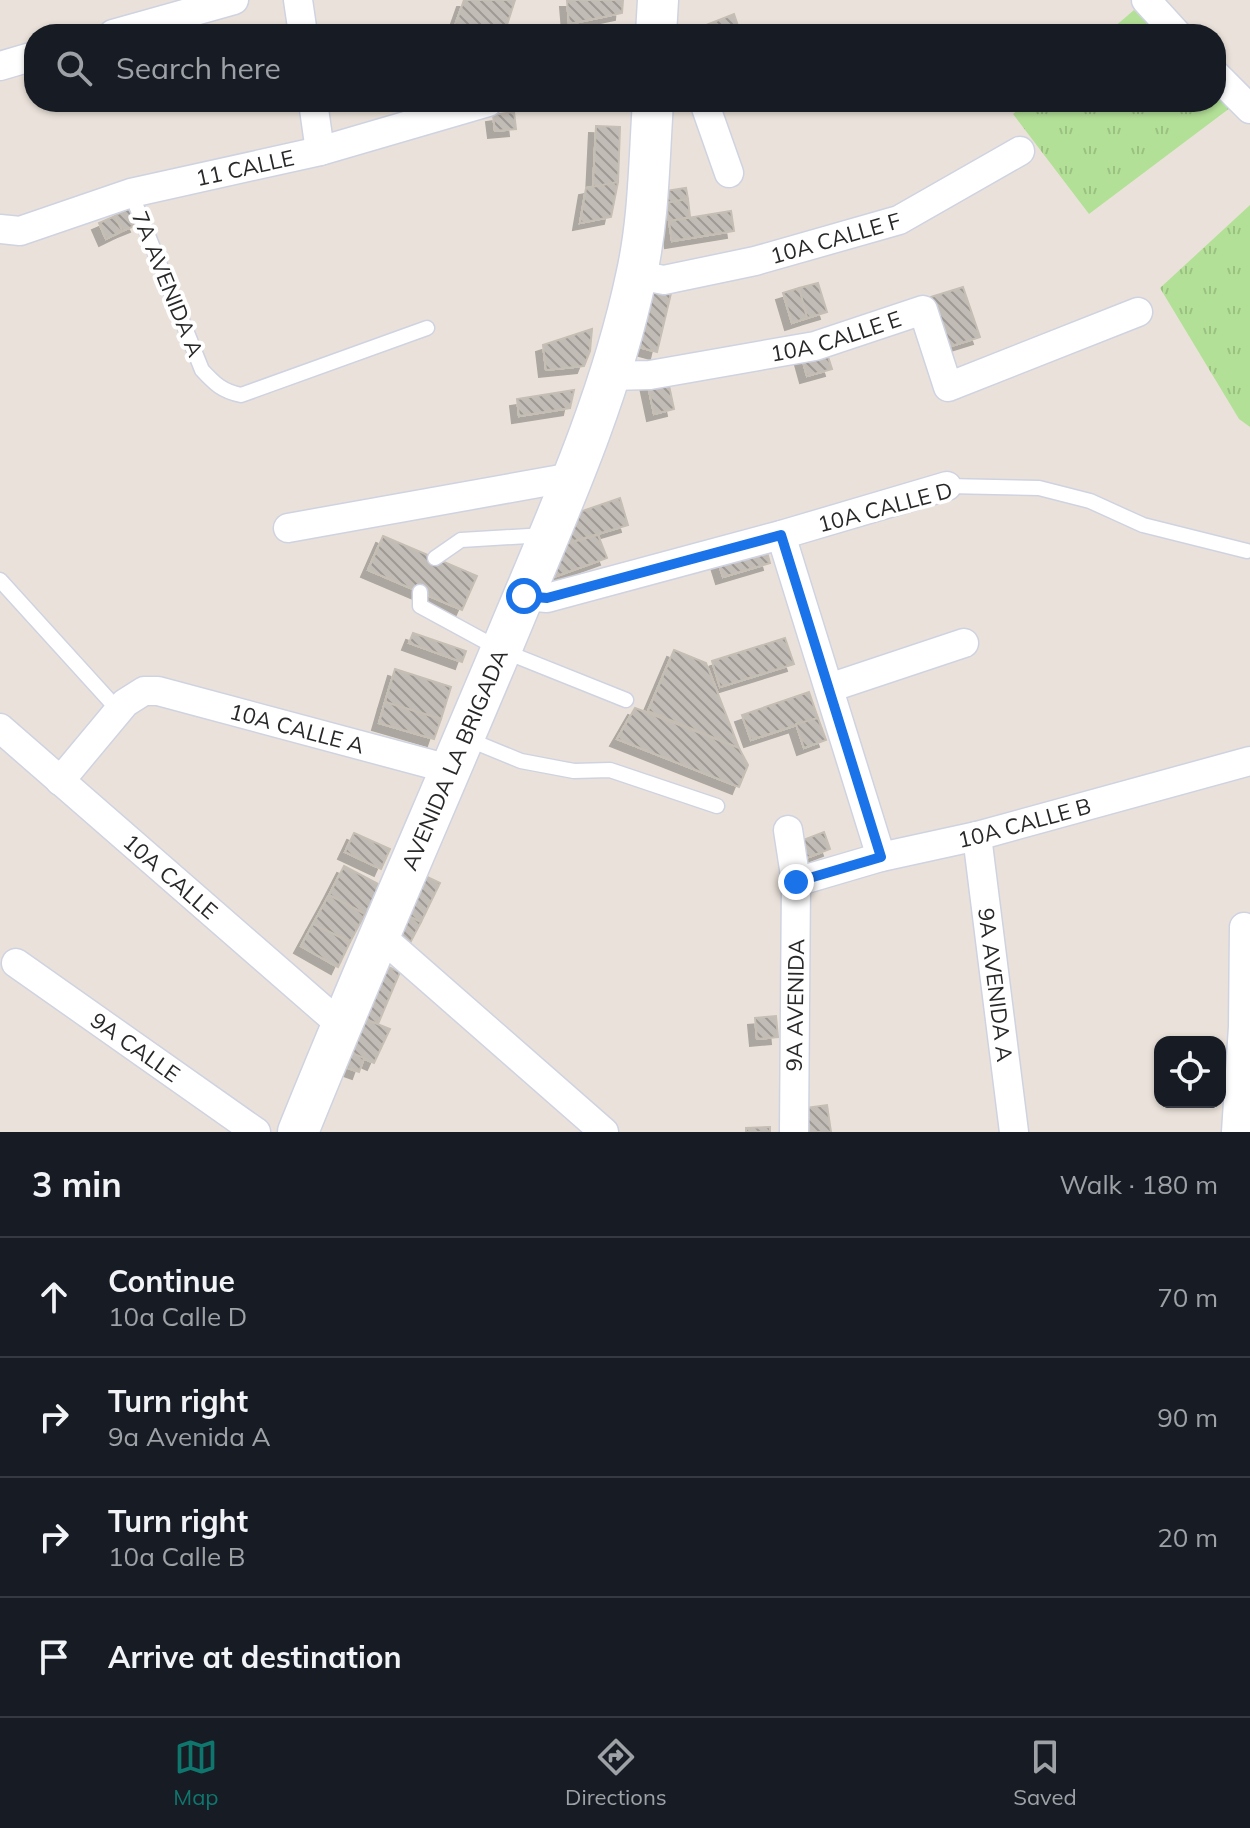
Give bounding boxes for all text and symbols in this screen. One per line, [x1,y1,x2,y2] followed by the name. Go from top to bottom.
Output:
[24,24,1226,112] search box
[52,46,96,90] icon: search
[116,49,281,87] text: Search here
[193,143,297,192] street label: 11 CALLE
[767,206,904,270] street label: 10A CALLE F
[126,207,210,361] street label: 7A AVENIDA A
[768,304,905,368] street label: 10A CALLE E
[815,476,955,538] street label: 10A CALLE D
[506,578,542,614] route start
[395,645,514,874] street label: AVENIDA LA BRIGADA
[227,697,367,760] street label: 10A CALLE A
[955,791,1094,854] street label: 10A CALLE B
[117,828,223,925] street label: 10A CALLE
[778,864,814,900] route end
[972,906,1019,1063] street label: 9A AVENIDA A
[780,938,810,1072] street label: 9A AVENIDA
[85,1006,186,1088] street label: 9A CALLE
[1154,1036,1226,1108] map controls
[1154,1036,1226,1108] button: locate
[32,1163,122,1206] text: 3 min
[1059,1168,1218,1201] text: Walk · 180 m
[108,1262,235,1300] text: Continue
[32,1275,76,1319] icon: ahead
[1157,1281,1218,1314] text: 70 m
[108,1300,247,1333] text: 10a Calle D
[108,1382,248,1420] text: Turn right
[32,1395,76,1439] icon: right
[1157,1401,1218,1434] text: 90 m
[108,1420,271,1453] text: 9a Avenida A
[108,1502,248,1540] text: Turn right
[32,1515,76,1559] icon: right
[1157,1521,1218,1554] text: 20 m
[108,1540,246,1573] text: 10a Calle B
[32,1635,76,1679] icon: arrive
[108,1638,402,1676] text: Arrive at destination
[173,1735,219,1811] tab: Map
[565,1735,667,1811] tab: Directions
[1013,1735,1077,1811] tab: Saved

